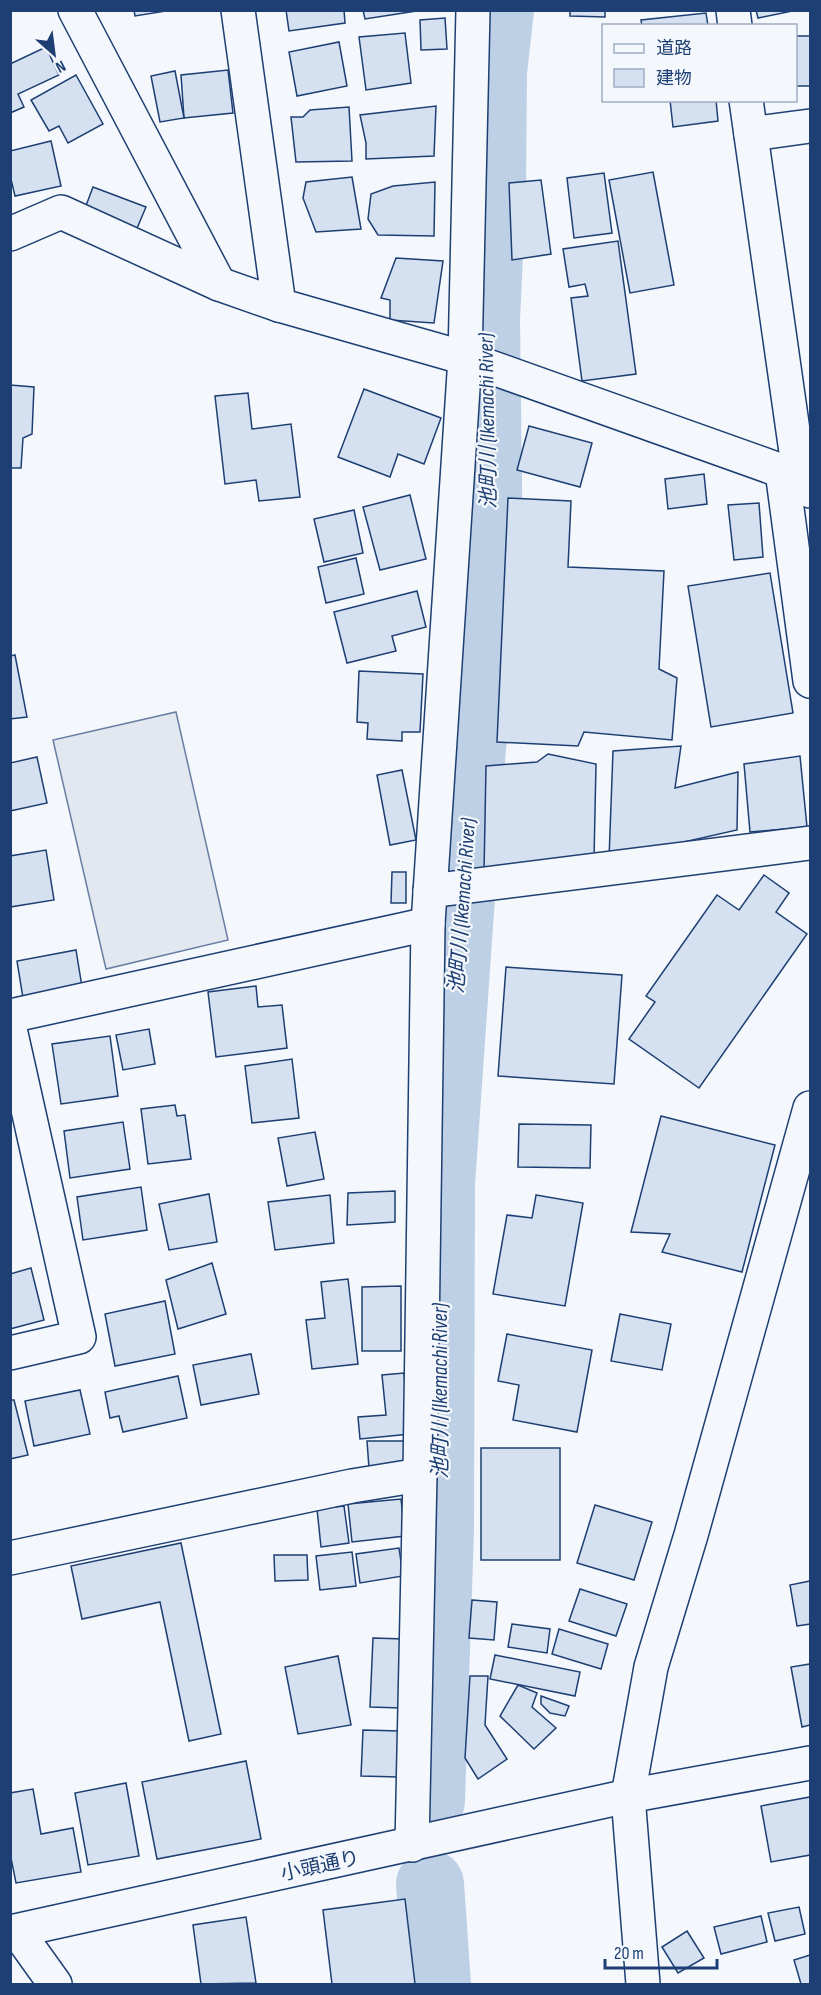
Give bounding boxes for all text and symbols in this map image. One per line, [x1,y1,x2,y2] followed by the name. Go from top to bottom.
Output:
[24,24,84,84] north arrow
[602,24,797,102] legend
[656,38,692,59] text: 道路
[52,56,69,76] text: N
[656,68,692,89] text: 建物
[473,332,502,509] water label: 池町川 (Ikemachi River)
[444,817,481,995] water label: 池町川 (Ikemachi River)
[428,1302,453,1479] water label: 池町川 (Ikemachi River)
[279,1846,362,1886] street label: 小頭通り
[605,1932,718,1970] scale bar
[614,1943,644,1964] text: 20 m

